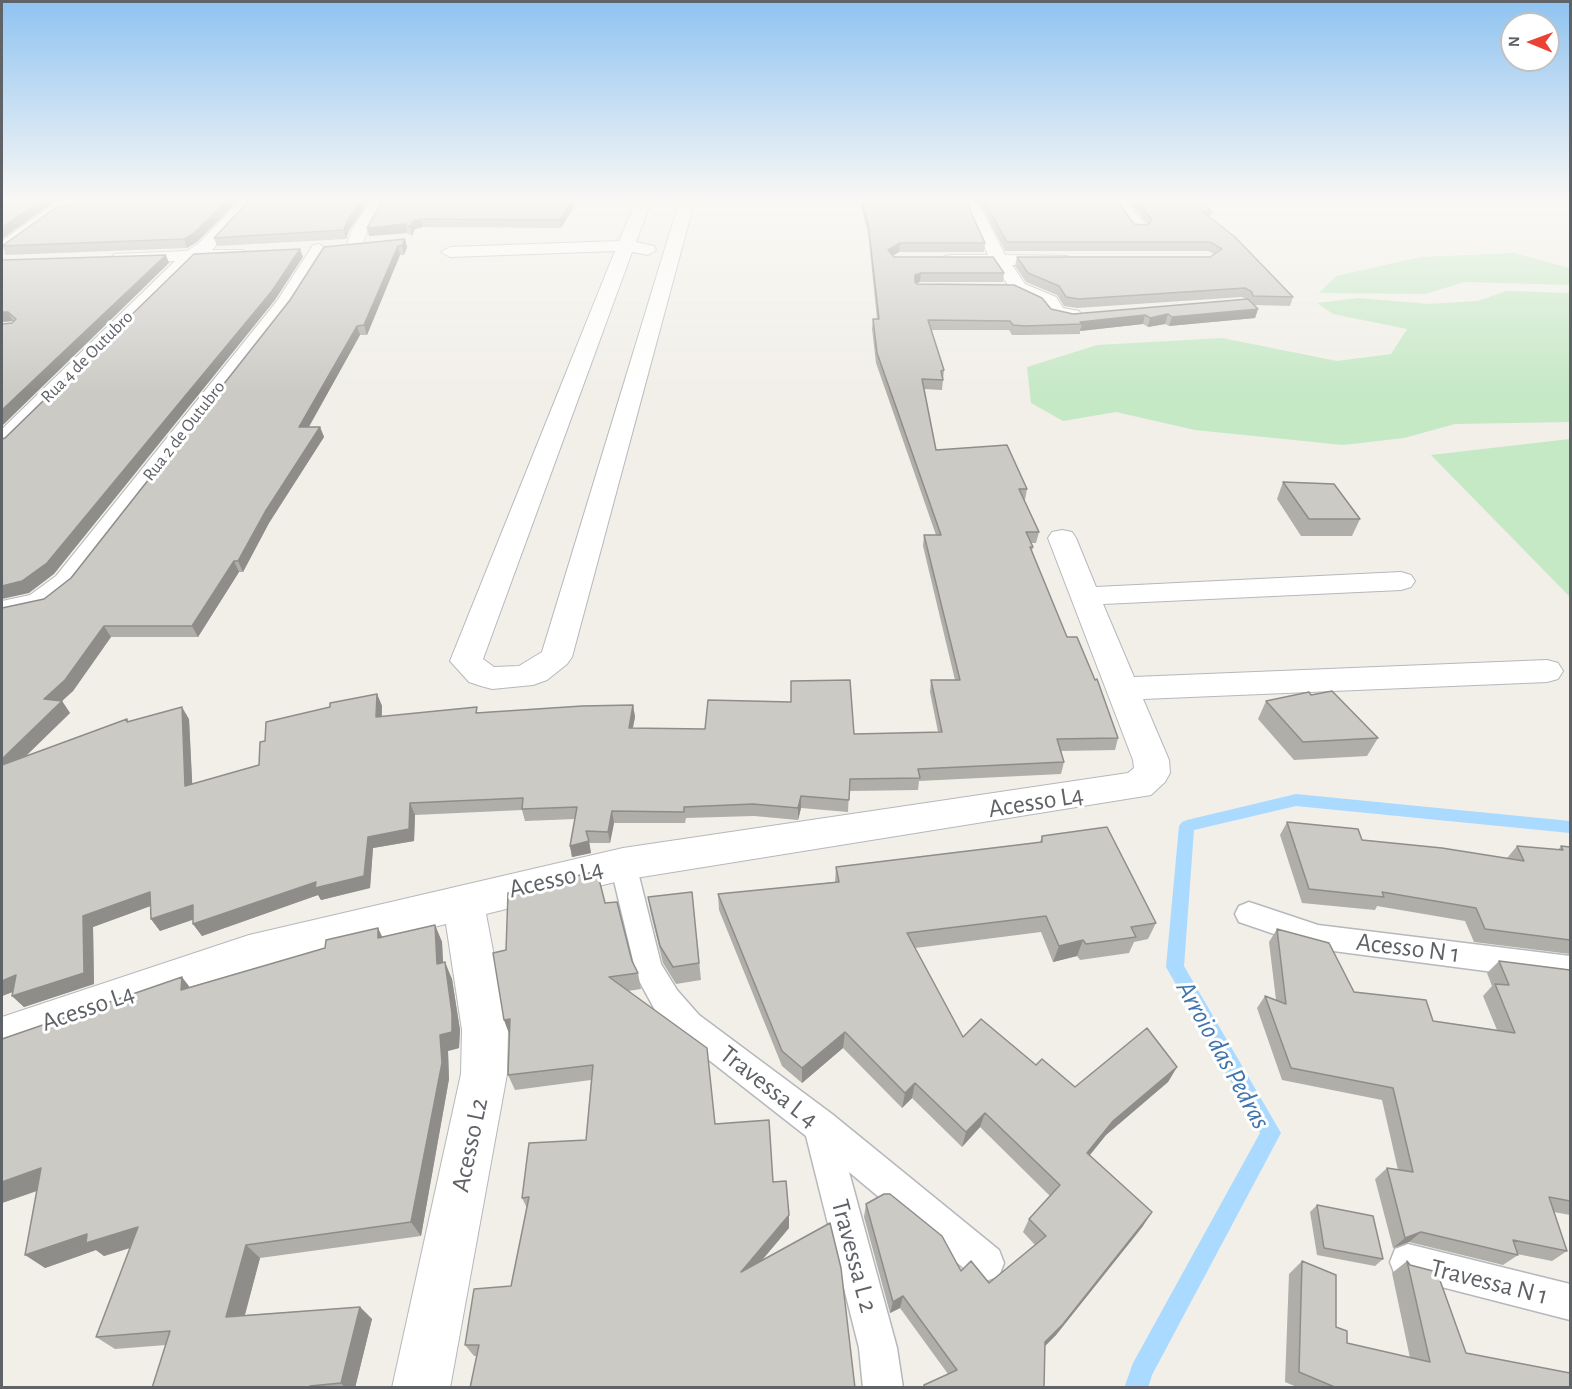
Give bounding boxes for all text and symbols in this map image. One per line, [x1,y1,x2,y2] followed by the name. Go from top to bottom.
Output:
[1500,12,1560,72] north arrow
[1506,36,1522,47] text: N
[36,306,138,408] street label: Rua 4 de Outubro
[138,377,230,485] street label: Rua 2 de Outubro
[986,779,1086,825] street label: Acesso L4
[506,853,606,905] street label: Acesso L4
[1355,926,1461,970] street label: Acesso N 1
[1169,975,1277,1135] water label: Arroio das Pedras
[37,978,139,1038] street label: Acesso L4
[713,1039,825,1135] street label: Travessa L 4
[445,1095,495,1195] street label: Acesso L2
[824,1196,884,1316] street label: Travessa L 2
[1427,1252,1551,1312] street label: Travessa N 1

